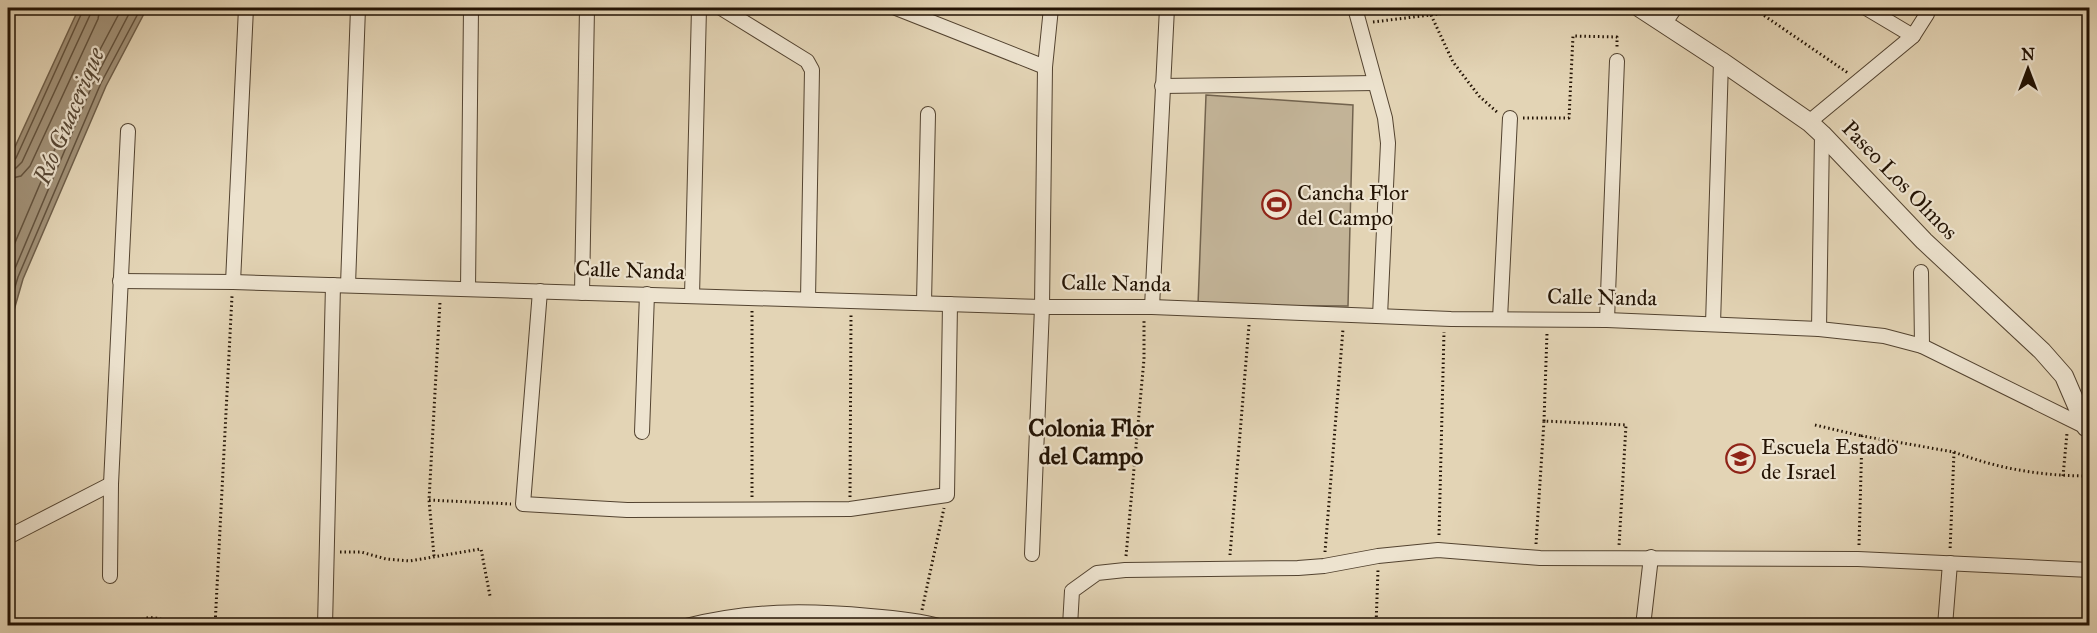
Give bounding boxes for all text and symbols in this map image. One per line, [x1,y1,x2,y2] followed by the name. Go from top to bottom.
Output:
[1998,39,2058,99] north arrow
[26,42,112,190] water label: Río Guacerique
[2021,45,2035,64] text: N
[1836,115,1964,245] street label: Paseo Los Olmos
[1297,179,1409,231] place label: Cancha Flor del Campo
[1260,189,1292,221] sports icon: Cancha Flor del Campo
[575,255,686,285] street label: Calle Nanda
[1061,269,1172,297] street label: Calle Nanda
[1547,283,1658,311] street label: Calle Nanda
[1028,413,1155,471] district label: Colonia Flor del Campo
[1761,433,1898,485] place label: Escuela Estado de Israel
[1724,443,1756,475] school or university icon: Escuela Estado de Israel

